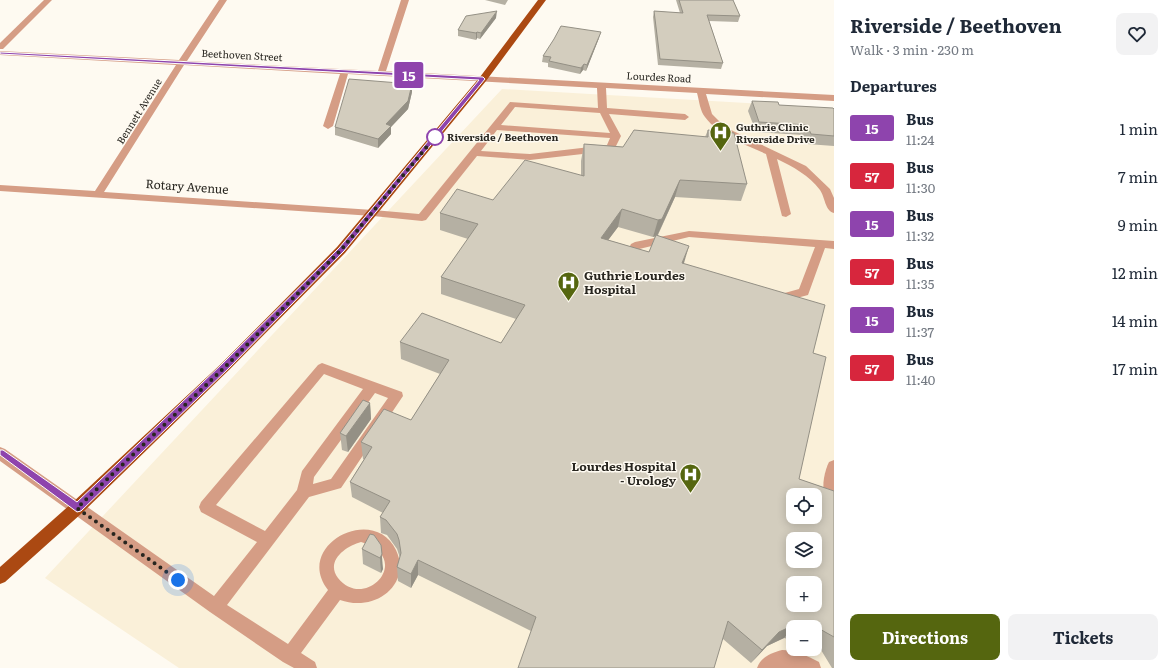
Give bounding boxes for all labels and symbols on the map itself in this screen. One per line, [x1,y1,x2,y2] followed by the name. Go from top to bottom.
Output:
[201,45,283,64] street label: Beethoven Street
[391,62,427,88] line badge: 15
[626,67,692,86] street label: Lourdes Road
[112,75,165,147] street label: Bennett Avenue
[736,119,815,146] place label: Guthrie Clinic Riverside Drive
[708,120,734,153] hospital icon: Guthrie Clinic Riverside Drive
[426,128,444,146] marker: Riverside / Beethoven
[447,129,558,144] place label: Riverside / Beethoven
[145,174,229,198] street label: Rotary Avenue
[584,266,685,298] place label: Guthrie Lourdes Hospital
[555,270,581,303] hospital icon: Guthrie Lourdes Hospital
[572,457,677,489] place label: Lourdes Hospital - Urology
[678,461,704,494] hospital icon: Lourdes Hospital - Urology
[168,570,188,590] your location

